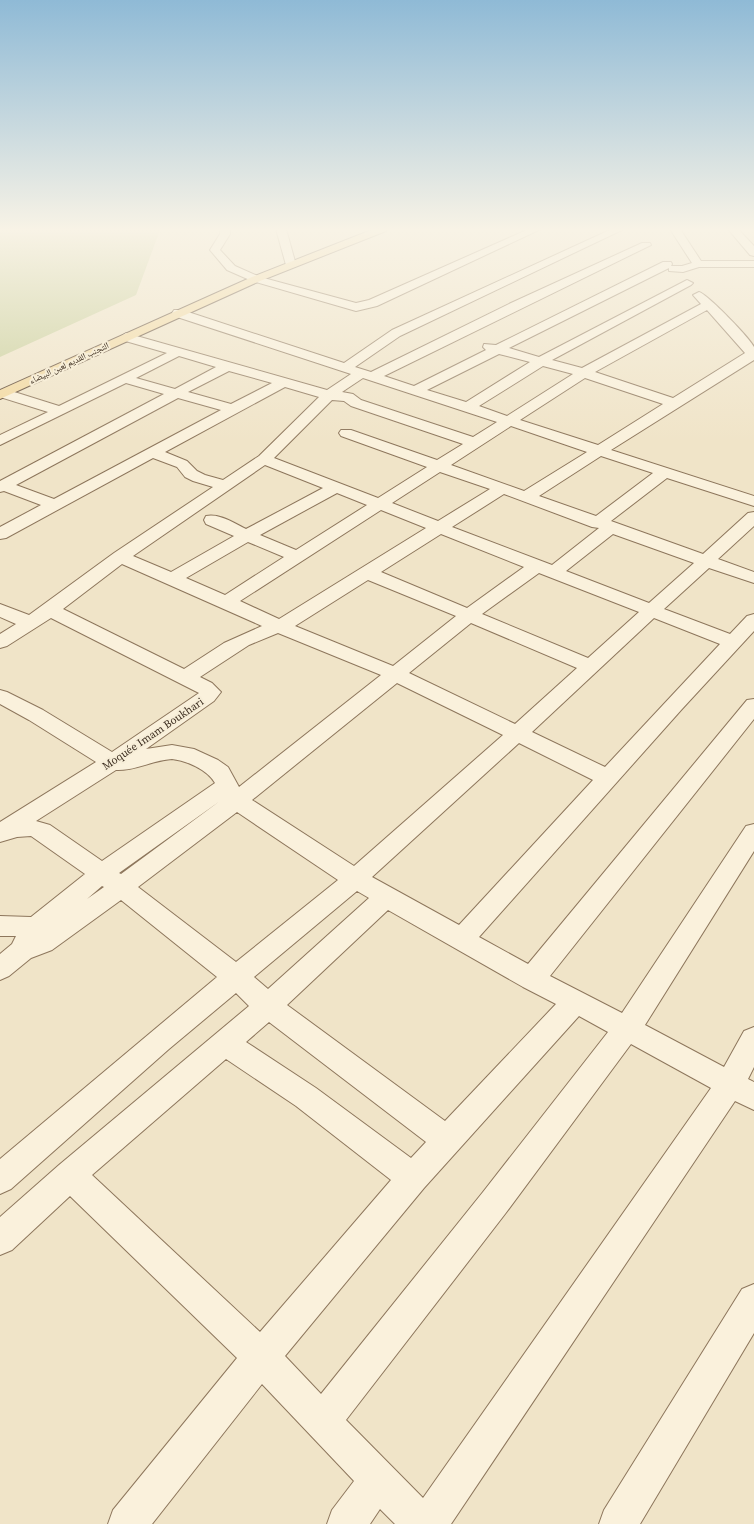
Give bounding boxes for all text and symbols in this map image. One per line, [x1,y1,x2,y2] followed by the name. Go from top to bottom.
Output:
[27,339,111,387] street label: التجنب القديم لعين البيضاء
[99,694,207,774] street label: Moquée Imam Boukhari

